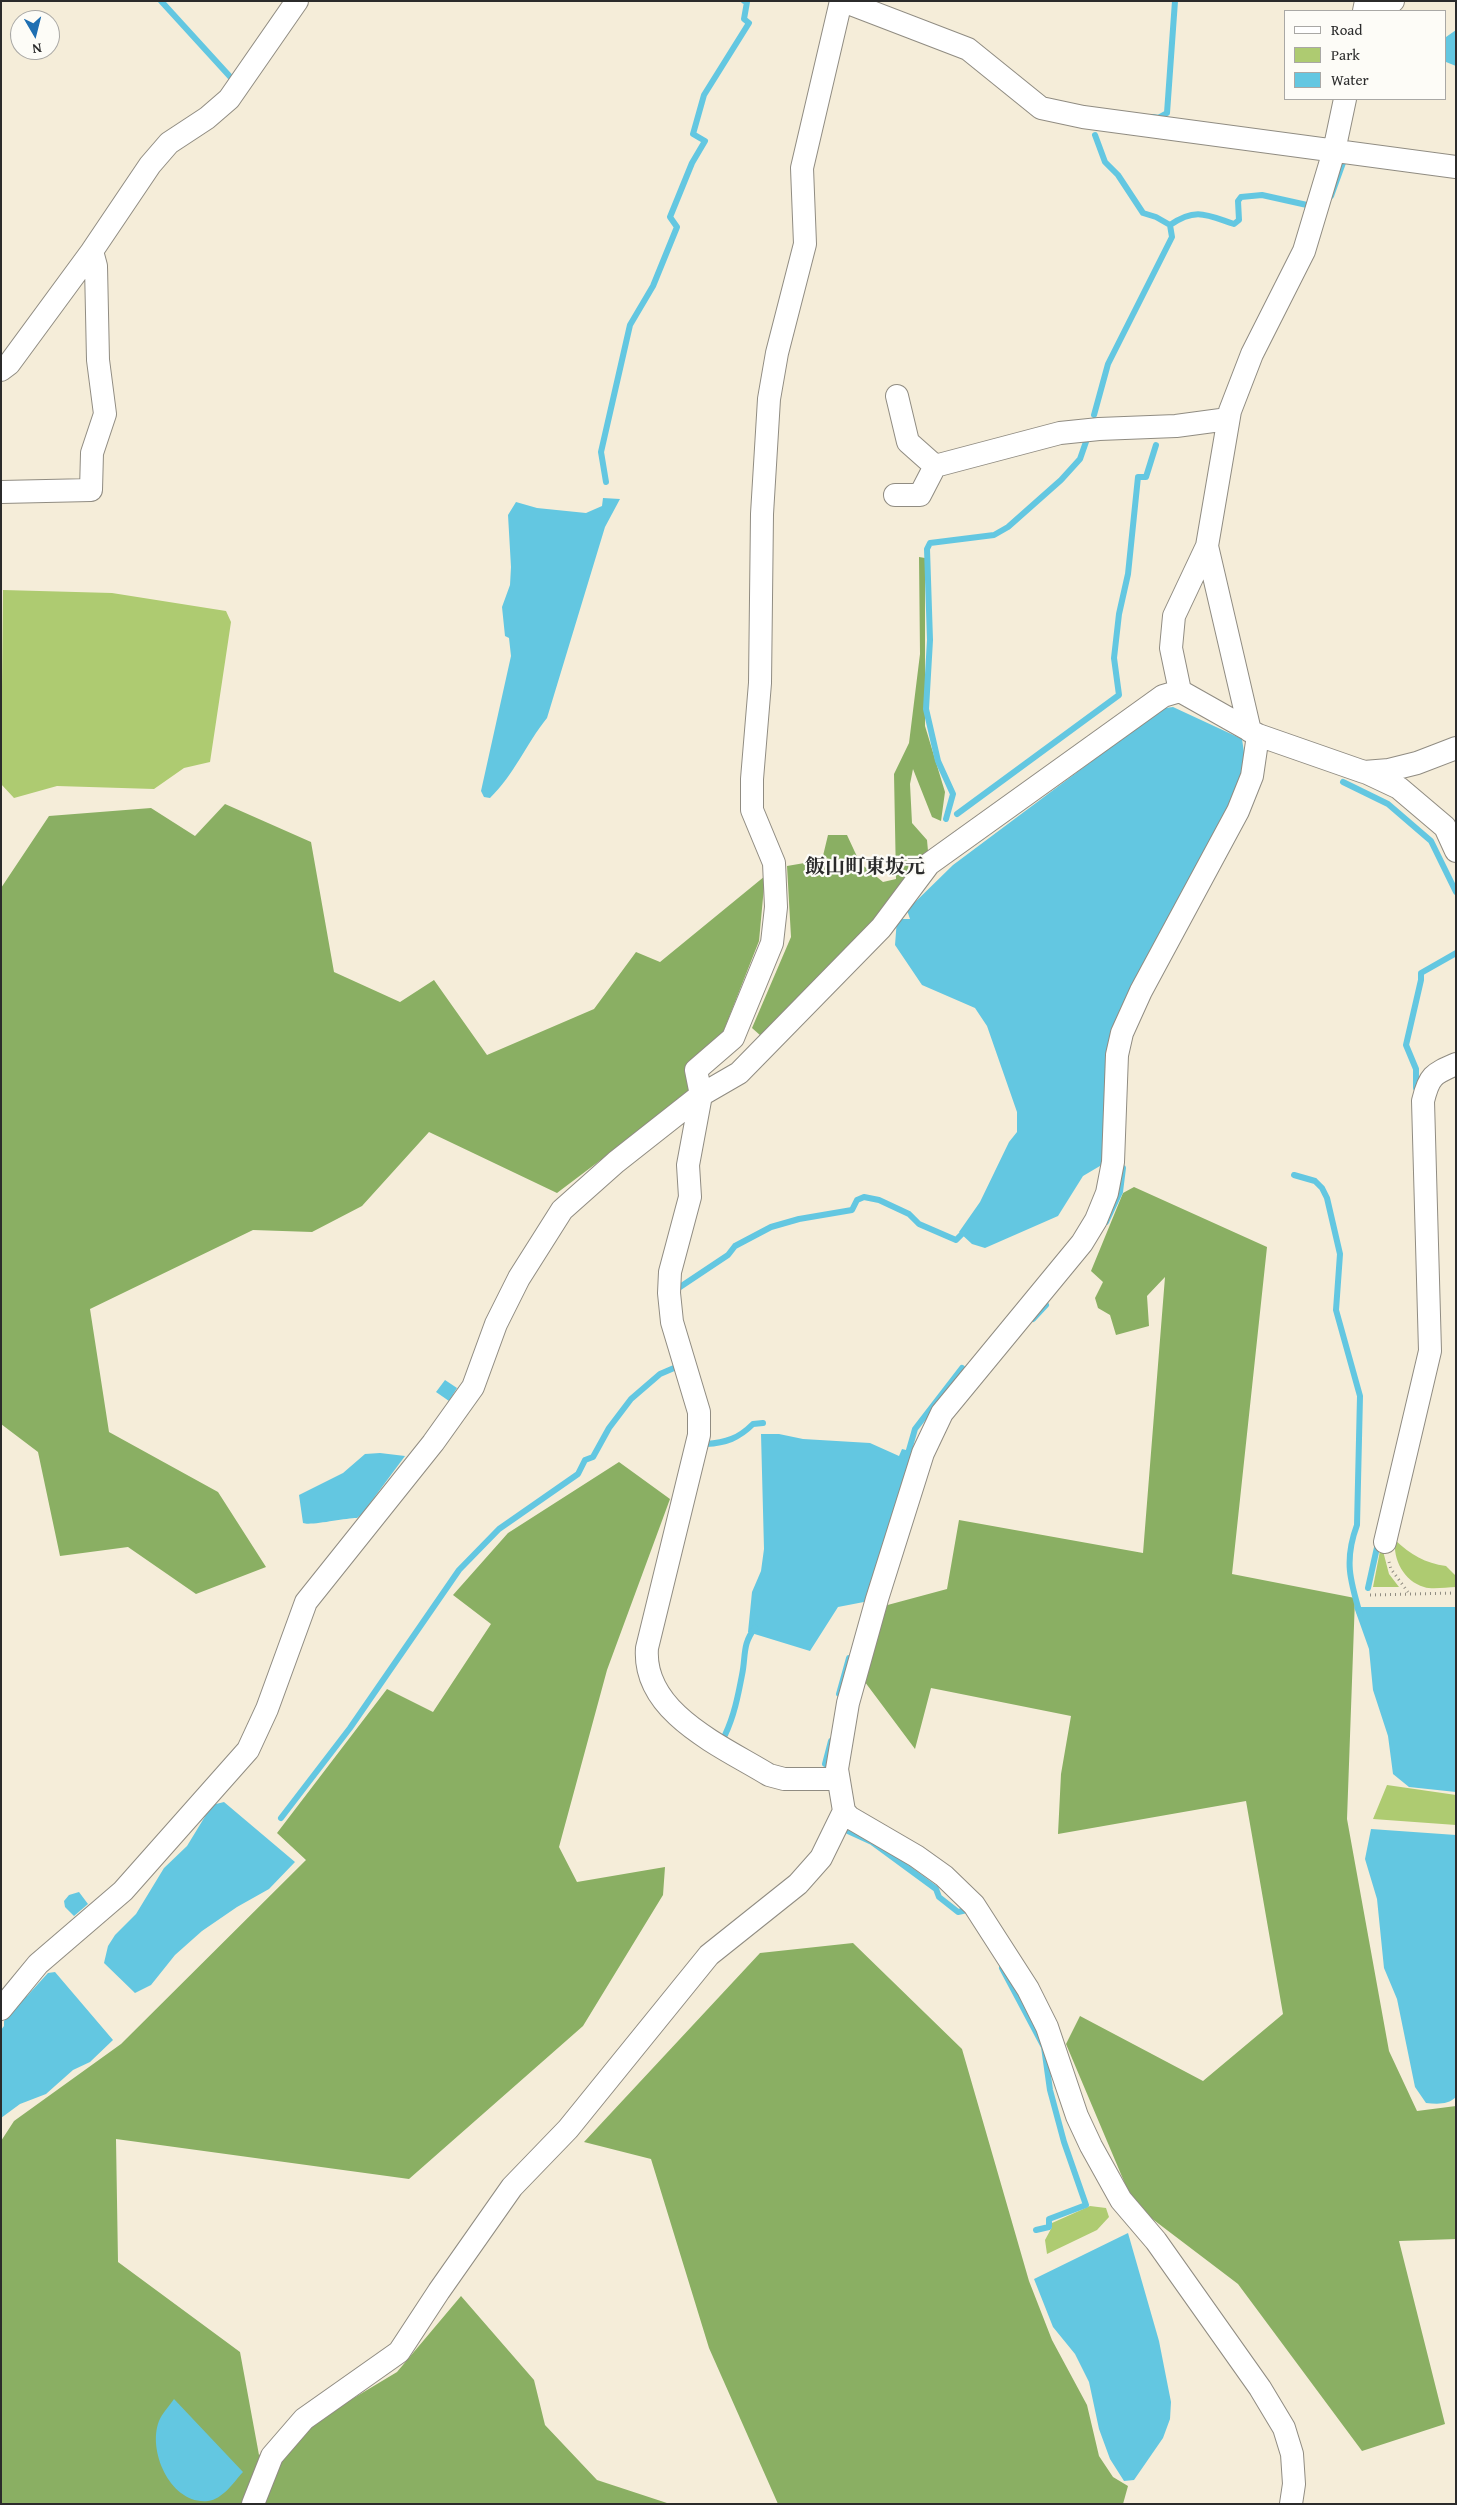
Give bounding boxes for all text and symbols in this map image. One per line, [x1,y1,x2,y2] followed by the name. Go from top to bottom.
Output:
[10,10,60,60] north arrow
[1284,10,1447,100] legend
[1331,19,1362,40] text: Road
[31,38,43,59] text: N
[1331,44,1360,65] text: Park
[1331,69,1369,90] text: Water
[805,856,925,880] district label: 飯山町東坂元

